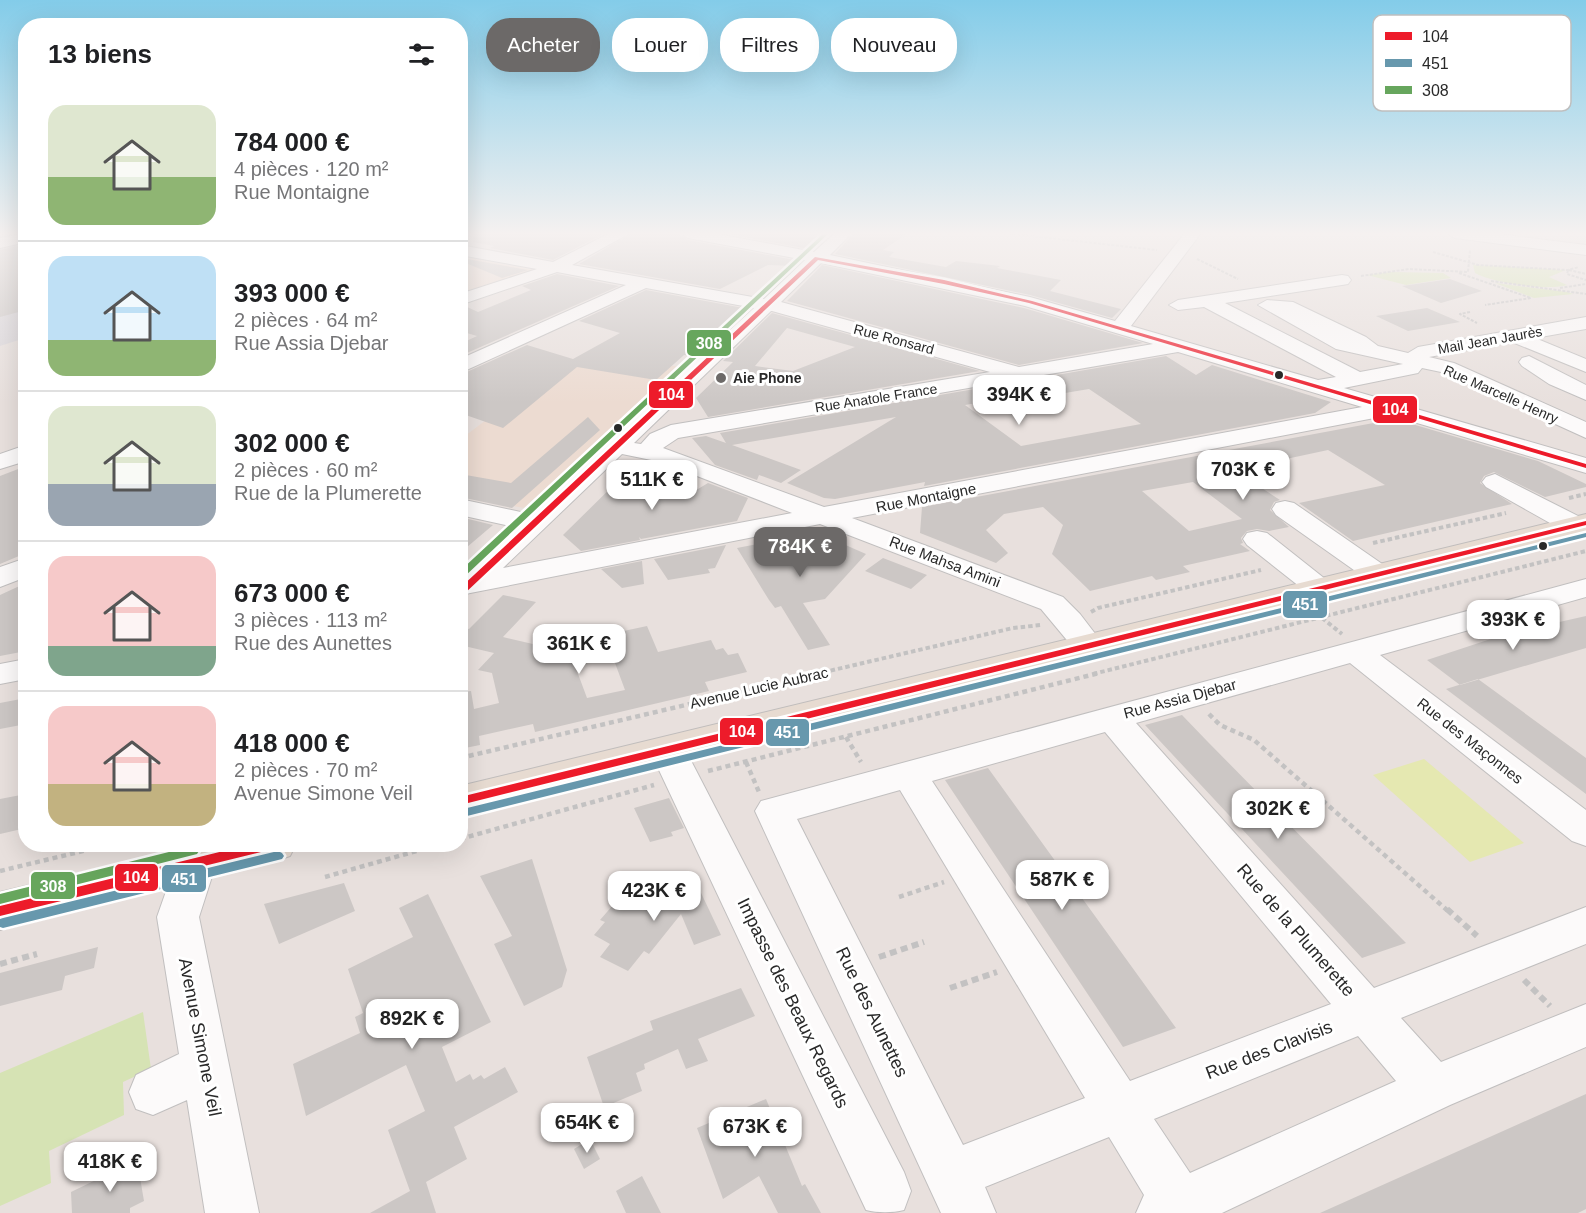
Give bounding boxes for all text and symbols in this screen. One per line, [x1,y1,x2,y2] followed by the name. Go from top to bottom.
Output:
[1373,15,1571,111] legend
[486,18,600,72] chip: Acheter
[612,18,708,72] chip: Louer
[720,18,819,72] chip: Filtres
[831,18,957,72] chip: Nouveau
[1422,28,1449,45] text: 104
[405,38,438,71] icon: filters
[48,39,152,69] text: 13 biens
[1422,55,1449,72] text: 451
[1422,82,1449,99] text: 308
[234,127,350,157] text: 784 000 €
[96,129,168,201] icon: home
[234,158,389,180] text: 4 pièces · 120 m²
[234,181,370,203] text: Rue Montaigne
[234,278,350,308] text: 393 000 €
[96,280,168,352] icon: home
[234,309,377,331] text: 2 pièces · 64 m²
[852,321,936,357] street label: Rue Ronsard
[1437,323,1543,357] street label: Mail Jean Jaurès
[686,329,732,357] line badge: 308
[234,332,389,354] text: Rue Assia Djebar
[696,335,722,352] text: 308
[1441,362,1561,426] street label: Rue Marcelle Henry
[1273,369,1285,381] unlabelled marker
[733,370,802,386] place label: Aie Phone
[714,371,728,385] marker: Aie Phone
[970,375,1068,426] pin: 394K €
[648,380,694,409] line badge: 104
[814,380,939,416] street label: Rue Anatole France
[987,383,1051,405] text: 394K €
[658,386,684,403] text: 104
[1372,395,1418,424] line badge: 104
[1382,401,1408,418] text: 104
[612,422,624,434] unlabelled marker
[234,428,350,458] text: 302 000 €
[96,430,168,502] icon: home
[1194,450,1292,501] pin: 703K €
[1211,458,1275,480] text: 703K €
[234,459,377,481] text: 2 pièces · 60 m²
[603,460,701,511] pin: 511K €
[620,468,684,490] text: 511K €
[874,479,977,516] street label: Rue Montaigne
[234,482,422,504] text: Rue de la Plumerette
[751,527,849,578] pin: 784K €
[887,533,1003,591] street label: Rue Mahsa Amini
[768,535,832,557] text: 784K €
[1537,540,1549,552] unlabelled marker
[234,578,350,608] text: 673 000 €
[96,580,168,652] icon: home
[1282,590,1328,619] line badge: 451
[1292,596,1318,613] text: 451
[1464,600,1562,651] pin: 393K €
[1481,608,1545,630] text: 393K €
[234,609,387,631] text: 3 pièces · 113 m²
[530,624,628,675] pin: 361K €
[234,632,392,654] text: Rue des Aunettes
[547,632,611,654] text: 361K €
[688,663,830,712] street label: Avenue Lucie Aubrac
[1122,675,1238,722] street label: Rue Assia Djebar
[1414,694,1526,787] street label: Rue des Maçonnes
[719,717,764,746] line badge: 104
[765,718,810,747] line badge: 451
[729,723,755,740] text: 104
[774,724,800,741] text: 451
[234,728,350,758] text: 418 000 €
[96,730,168,802] icon: home
[234,759,377,781] text: 2 pièces · 70 m²
[234,782,413,804] text: Avenue Simone Veil
[1229,789,1327,840] pin: 302K €
[1246,797,1310,819] text: 302K €
[1013,860,1111,911] pin: 587K €
[1233,860,1359,1000] street label: Rue de la Plumerette
[114,863,159,892] line badge: 104
[161,864,207,893] line badge: 451
[1030,868,1094,890] text: 587K €
[123,869,149,886] text: 104
[30,871,76,900] line badge: 308
[171,871,197,888] text: 451
[605,871,703,922] pin: 423K €
[40,878,66,895] text: 308
[622,879,686,901] text: 423K €
[733,895,853,1111] street label: Impasse des Beaux Regards
[832,944,912,1080] street label: Rue des Aunettes
[175,956,225,1118] street label: Avenue Simone Veil
[363,999,461,1050] pin: 892K €
[380,1007,444,1029] text: 892K €
[1203,1017,1335,1083] street label: Rue des Clavisis
[538,1103,636,1154] pin: 654K €
[706,1107,804,1158] pin: 673K €
[555,1111,619,1133] text: 654K €
[723,1115,787,1137] text: 673K €
[61,1142,159,1193] pin: 418K €
[78,1150,142,1172] text: 418K €

